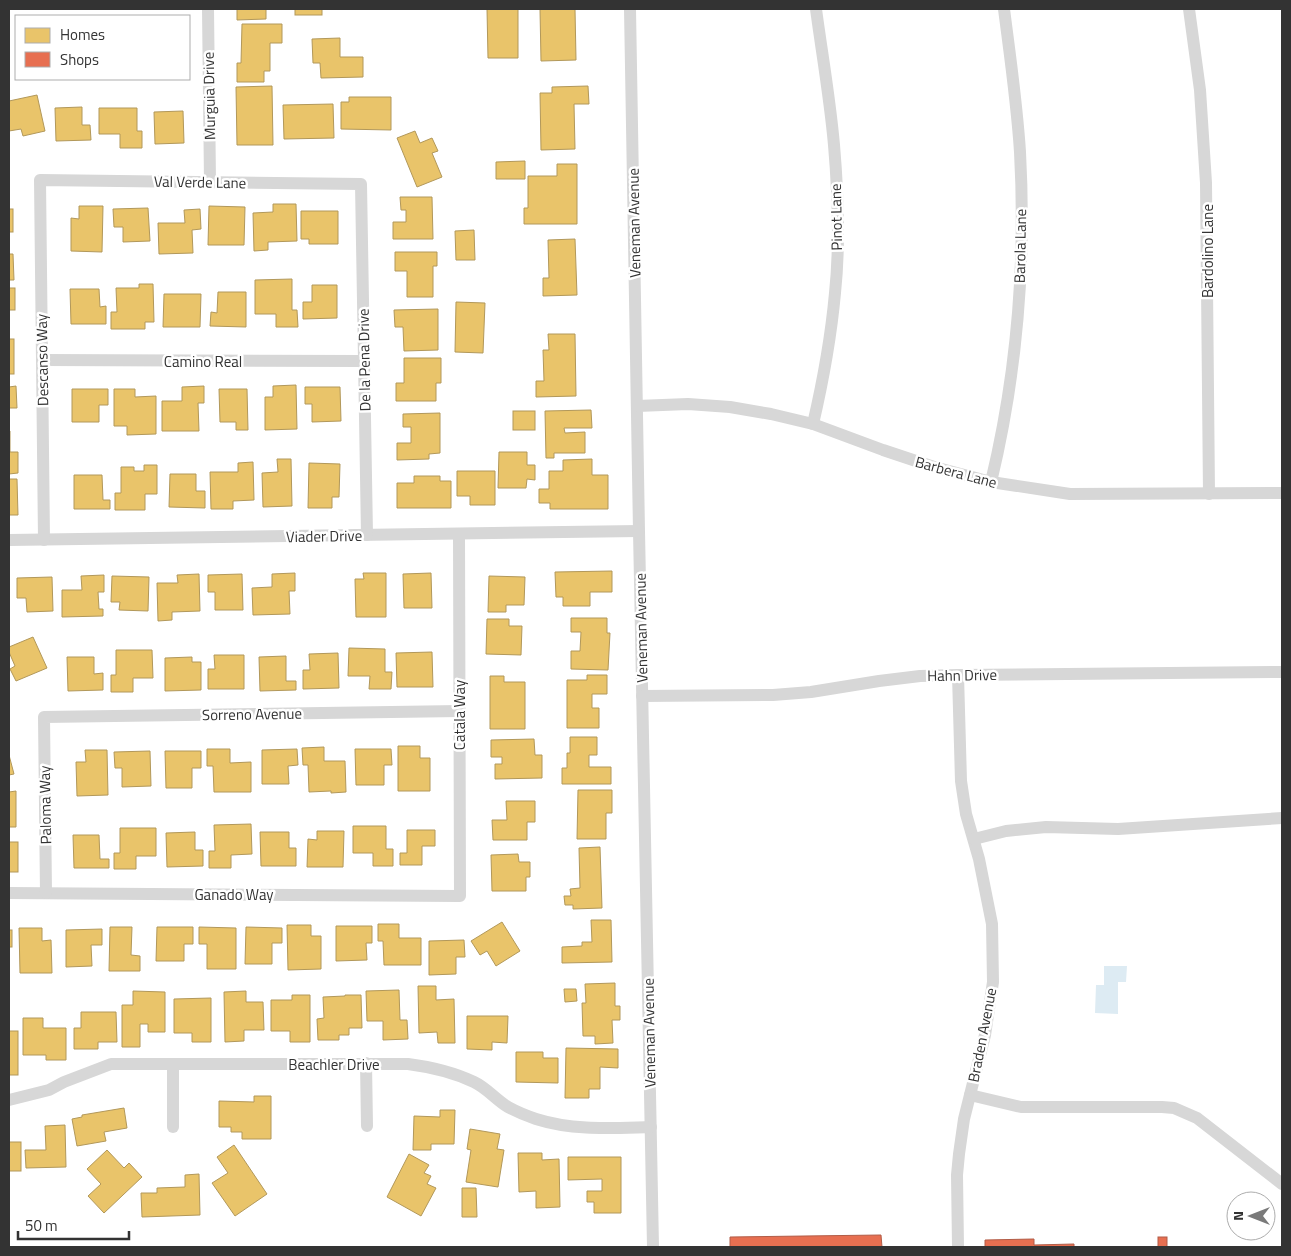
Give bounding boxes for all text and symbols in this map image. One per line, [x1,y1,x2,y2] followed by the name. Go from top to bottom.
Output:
[15,15,190,80] legend
[60,23,105,46] text: Homes
[60,48,99,71] text: Shops
[197,52,221,140] street label: Murguia Drive
[622,168,646,278] street label: Veneman Avenue
[154,170,246,194] street label: Val Verde Lane
[824,183,848,251] street label: Pinot Lane
[1196,204,1219,298] street label: Bardolino Lane
[1008,209,1032,283] street label: Barola Lane
[352,308,376,412] street label: De la Pena Drive
[30,314,54,406] street label: Descanso Way
[164,350,242,373] street label: Camino Real
[913,450,999,494] street label: Barbera Lane
[286,524,362,548] street label: Viader Drive
[629,573,653,683] street label: Veneman Avenue
[927,663,997,687] street label: Hahn Drive
[448,680,471,750] street label: Catala Way
[202,702,302,726] street label: Sorreno Avenue
[33,765,57,845] street label: Paloma Way
[194,883,274,906] street label: Ganado Way
[637,978,661,1088] street label: Veneman Avenue
[962,986,1002,1084] street label: Braden Avenue
[288,1053,380,1076] street label: Beachler Drive
[1226,1191,1276,1241] north arrow
[18,1208,129,1240] scale bar
[1227,1211,1248,1221] text: N
[25,1214,58,1237] text: 50 m

